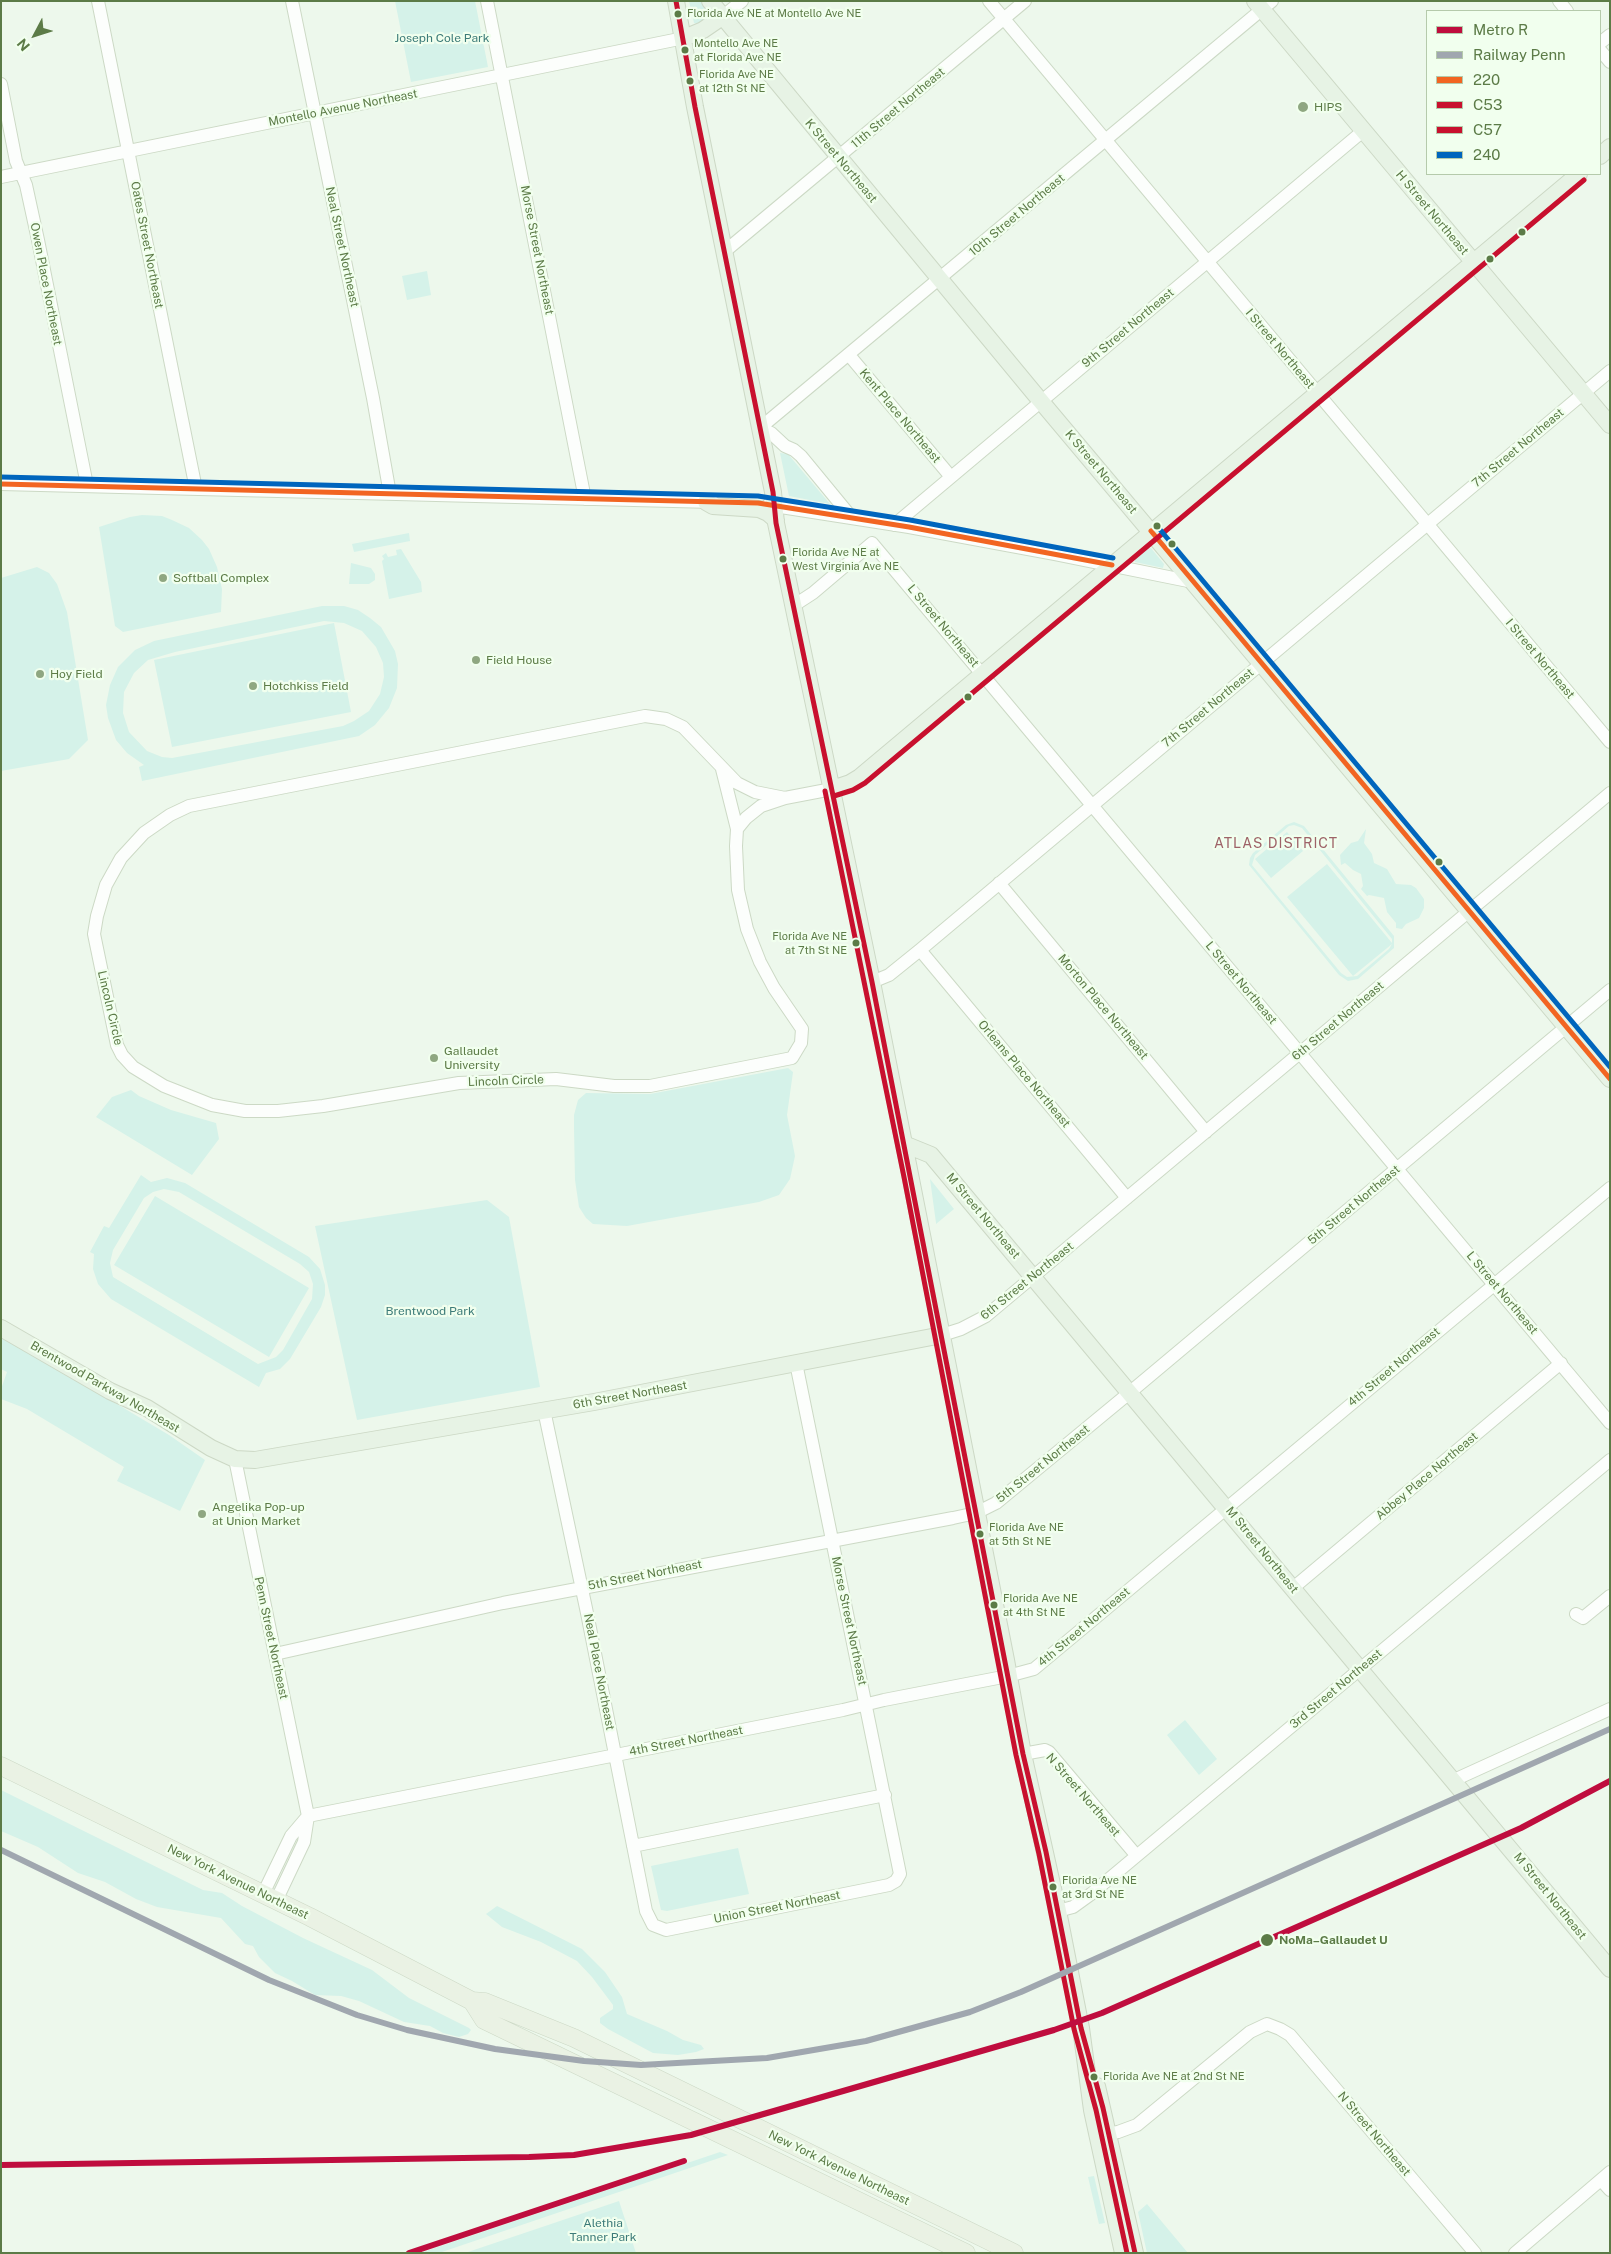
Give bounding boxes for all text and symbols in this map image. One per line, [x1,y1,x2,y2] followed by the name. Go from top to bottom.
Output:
[687,7,861,21] place label: Florida Ave NE at Montello Ave NE
[673,9,683,19] marker: Florida Ave NE at Montello Ave NE
[10,10,60,60] north arrow
[1426,10,1601,175] legend
[1473,21,1528,38] text: Metro R
[395,31,489,45] park label: Joseph Cole Park
[14,35,33,54] text: N
[694,37,782,63] place label: Montello Ave NE at Florida Ave NE
[680,45,690,55] marker: Montello Ave NE at Florida Ave NE
[1473,46,1566,63] text: Railway Penn
[848,65,948,151] street label: 11th Street Northeast
[699,68,774,94] place label: Florida Ave NE at 12th St NE
[1473,71,1500,88] text: 220
[685,76,695,86] marker: Florida Ave NE at 12th St NE
[267,86,419,130] street label: Montello Avenue Northeast
[1473,96,1502,113] text: C53
[1296,100,1310,114] marker: HIPS
[1314,100,1342,114] place label: HIPS
[802,116,880,206] street label: K Street Northeast
[1473,121,1502,138] text: C57
[1473,146,1501,163] text: 240
[1392,168,1472,258] street label: H Street Northeast
[966,171,1068,259] street label: 10th Street Northeast
[128,180,166,310] street label: Oates Street Northeast
[517,184,557,316] street label: Morse Street Northeast
[322,186,362,308] street label: Neal Street Northeast
[27,222,65,346] street label: Owen Place Northeast
[1517,227,1527,237] unlabelled marker
[1485,254,1495,264] unlabelled marker
[1079,285,1177,371] street label: 9th Street Northeast
[1242,306,1318,392] street label: I Street Northeast
[856,366,944,466] street label: Kent Place Northeast
[1469,405,1567,491] street label: 7th Street Northeast
[1062,427,1140,517] street label: K Street Northeast
[1152,521,1162,531] unlabelled marker
[1167,539,1177,549] unlabelled marker
[792,546,899,572] place label: Florida Ave NE at West Virginia Ave NE
[778,554,788,564] marker: Florida Ave NE at West Virginia Ave NE
[173,571,269,585] place label: Softball Complex
[157,572,169,584] marker: Softball Complex
[904,582,982,670] street label: L Street Northeast
[1502,616,1578,702] street label: I Street Northeast
[486,653,552,667] place label: Field House
[470,654,482,666] marker: Field House
[1159,665,1257,751] street label: 7th Street Northeast
[50,667,103,681] place label: Hoy Field
[34,668,46,680] marker: Hoy Field
[263,679,349,693] place label: Hotchkiss Field
[247,680,259,692] marker: Hotchkiss Field
[963,692,973,702] unlabelled marker
[1212,836,1340,852] district label: ATLAS DISTRICT
[1434,857,1444,867] unlabelled marker
[772,930,847,956] place label: Florida Ave NE at 7th St NE
[851,938,861,948] marker: Florida Ave NE at 7th St NE
[1202,939,1280,1027] street label: L Street Northeast
[1055,952,1151,1062] street label: Morton Place Northeast
[94,969,126,1047] street label: Lincoln Circle
[1289,978,1387,1064] street label: 6th Street Northeast
[975,1017,1073,1131] street label: Orleans Place Northeast
[444,1044,500,1072] place label: Gallaudet University
[428,1052,440,1064] marker: Gallaudet University
[468,1072,544,1090] street label: Lincoln Circle
[1305,1162,1403,1248] street label: 5th Street Northeast
[943,1170,1023,1262] street label: M Street Northeast
[978,1239,1076,1323] street label: 6th Street Northeast
[1463,1249,1541,1337] street label: L Street Northeast
[385,1304,475,1318] park label: Brentwood Park
[1345,1324,1443,1410] street label: 4th Street Northeast
[28,1338,182,1436] street label: Brentwood Parkway Northeast
[572,1378,688,1412] street label: 6th Street Northeast
[993,1422,1093,1506] street label: 5th Street Northeast
[1373,1429,1481,1523] street label: Abbey Place Northeast
[212,1500,305,1528] place label: Angelika Pop-up at Union Market
[1223,1504,1301,1596] street label: M Street Northeast
[196,1508,208,1520] marker: Angelika Pop-up at Union Market
[989,1521,1064,1547] place label: Florida Ave NE at 5th St NE
[975,1529,985,1539] marker: Florida Ave NE at 5th St NE
[828,1555,870,1687] street label: Morse Street Northeast
[587,1557,703,1593] street label: 5th Street Northeast
[251,1575,291,1701] street label: Penn Street Northeast
[1035,1584,1133,1670] street label: 4th Street Northeast
[1003,1592,1078,1618] place label: Florida Ave NE at 4th St NE
[989,1600,999,1610] marker: Florida Ave NE at 4th St NE
[581,1612,617,1732] street label: Neal Place Northeast
[1287,1646,1385,1732] street label: 3rd Street Northeast
[628,1723,744,1759] street label: 4th Street Northeast
[1043,1750,1123,1840] street label: N Street Northeast
[165,1841,311,1923] street label: New York Avenue Northeast
[1511,1850,1589,1942] street label: M Street Northeast
[1062,1874,1137,1900] place label: Florida Ave NE at 3rd St NE
[1048,1882,1058,1892] marker: Florida Ave NE at 3rd St NE
[712,1888,842,1926] street label: Union Street Northeast
[1259,1932,1275,1948] marker: NoMa–Gallaudet U
[1279,1933,1388,1947] place label: NoMa–Gallaudet U
[1103,2070,1245,2084] place label: Florida Ave NE at 2nd St NE
[1089,2072,1099,2082] marker: Florida Ave NE at 2nd St NE
[1335,2089,1413,2179] street label: N Street Northeast
[766,2127,912,2209] street label: New York Avenue Northeast
[570,2216,636,2244] park label: Alethia Tanner Park

